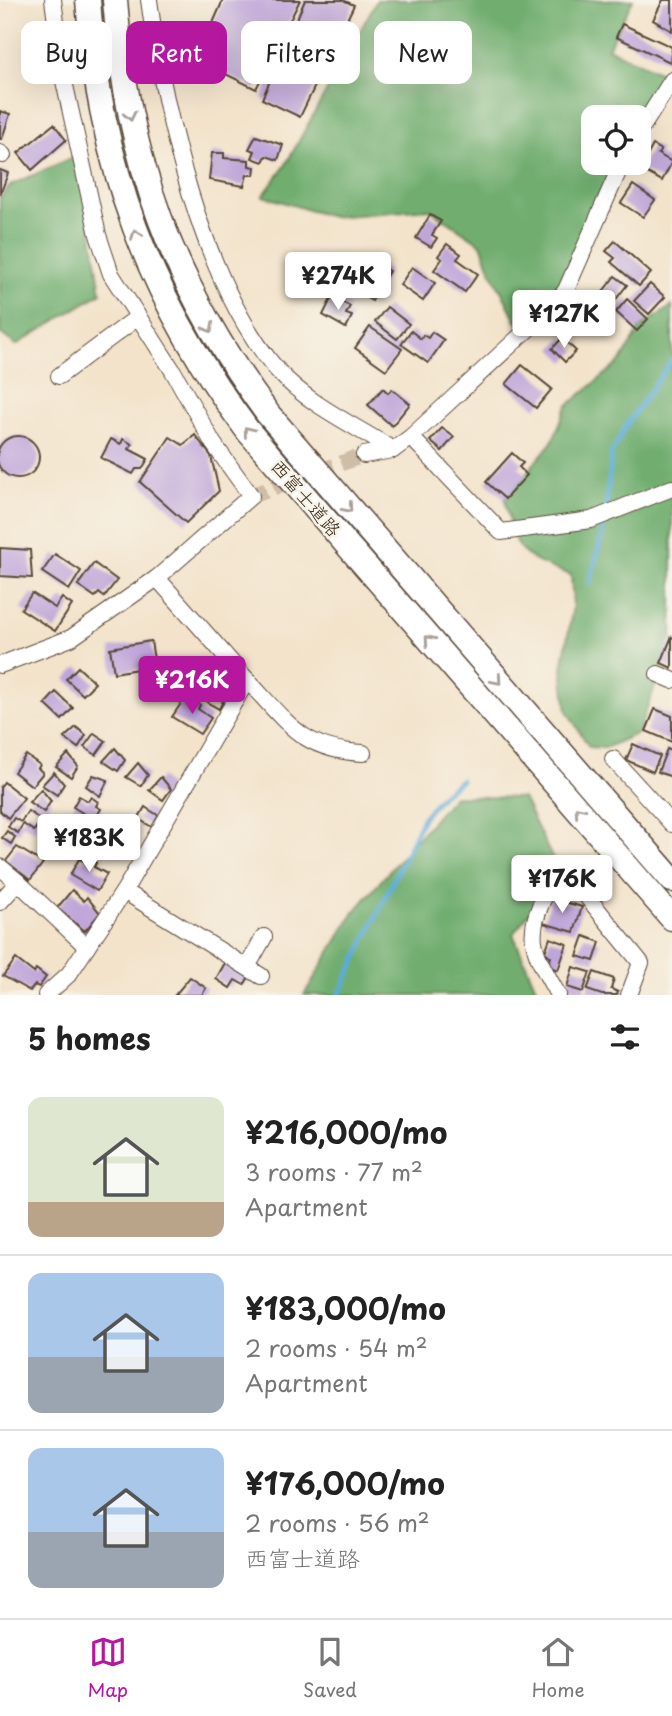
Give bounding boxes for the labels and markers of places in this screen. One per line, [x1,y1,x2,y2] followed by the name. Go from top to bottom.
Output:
[289,252,387,312] pin: ¥274K
[515,290,613,350] pin: ¥127K
[143,656,241,716] pin: ¥216K
[40,814,138,874] pin: ¥183K
[513,856,611,915] pin: ¥176K

